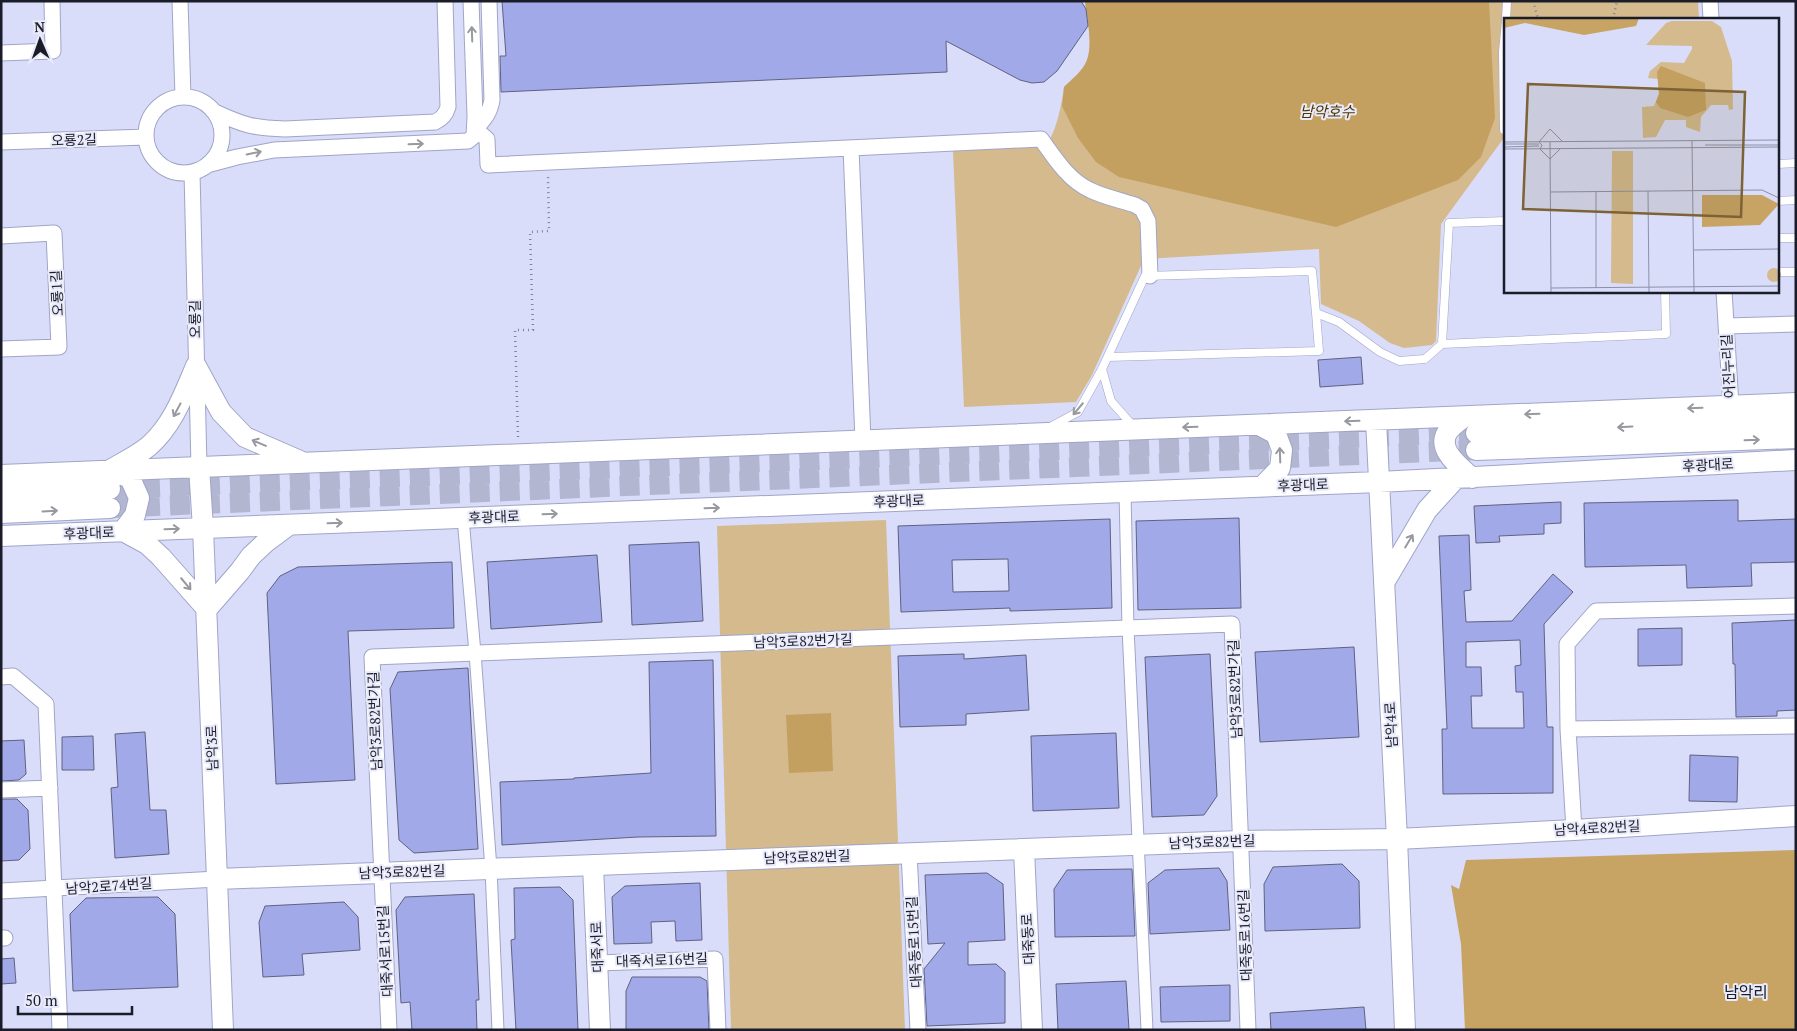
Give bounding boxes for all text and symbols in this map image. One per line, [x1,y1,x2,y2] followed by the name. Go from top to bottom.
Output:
[15,15,65,65] north arrow
[34,17,46,36] text: N
[1504,18,1780,292] inset map
[467,26,476,42] one-way arrow
[1299,101,1356,121] water label: 남악호수
[51,129,97,150] street label: 오룡2길
[408,140,424,149] one-way arrow
[246,148,262,157] one-way arrow
[46,270,67,317] street label: 오룡1길
[185,300,204,338] street label: 오룡길
[1716,333,1739,399] street label: 어진누리길
[1073,402,1084,415] one-way arrow
[171,403,181,417] one-way arrow
[1687,403,1703,412] one-way arrow
[1524,409,1540,419] one-way arrow
[1345,416,1361,426] one-way arrow
[1617,422,1633,431] one-way arrow
[1182,423,1198,432] one-way arrow
[1744,435,1760,444] one-way arrow
[252,437,267,447] one-way arrow
[1276,447,1285,463] one-way arrow
[1682,454,1734,475] street label: 후광대로
[1277,474,1329,495] street label: 후광대로
[873,490,925,511] street label: 후광대로
[704,504,720,513] one-way arrow
[42,506,58,515] one-way arrow
[468,506,520,527] street label: 후광대로
[541,510,557,519] one-way arrow
[326,518,342,528] one-way arrow
[63,522,115,543] street label: 후광대로
[164,525,180,534] one-way arrow
[1405,535,1415,549] one-way arrow
[181,578,192,591] one-way arrow
[753,629,853,652] street label: 남악3로82번가길
[1223,639,1246,739] street label: 남악3로82번가길
[363,671,386,771] street label: 남악3로82번가길
[1380,701,1401,749] street label: 남악4로
[201,725,222,771] street label: 남악3로
[1553,816,1641,839] street label: 남악4로82번길
[1168,830,1256,853] street label: 남악3로82번길
[763,845,851,868] street label: 남악3로82번길
[358,860,446,883] street label: 남악3로82번길
[65,873,153,898] street label: 남악2로74번길
[1233,889,1256,981] street label: 대죽동로16번길
[902,895,925,989] street label: 대죽동로15번길
[373,904,396,998] street label: 대죽서로15번길
[1017,913,1038,965] street label: 대죽동로
[586,921,607,973] street label: 대죽서로
[616,948,708,971] street label: 대죽서로16번길
[1724,981,1768,1003] district label: 남악리
[18,984,131,1016] scale bar
[25,990,58,1010] text: 50 m

